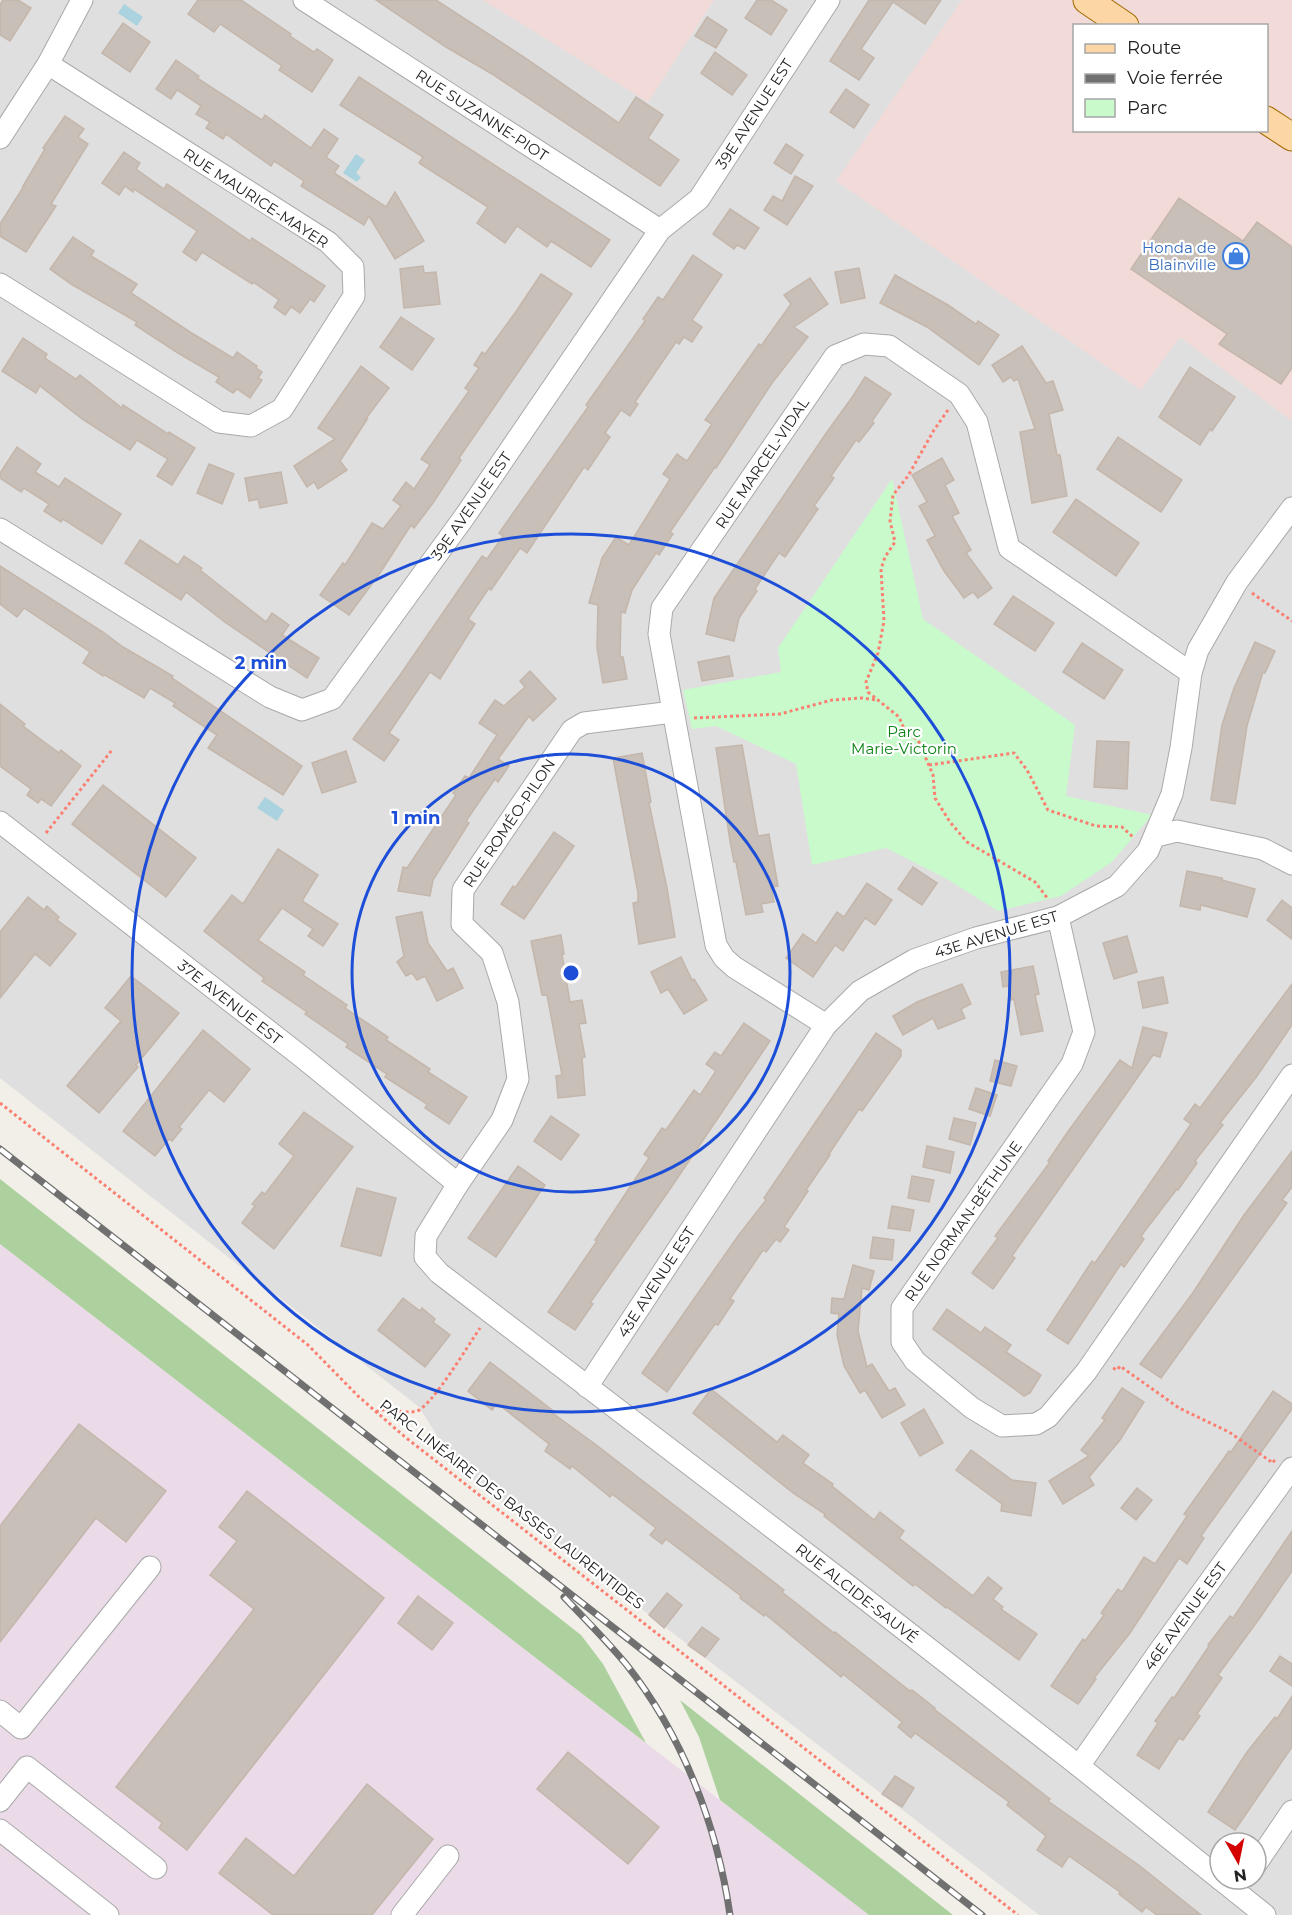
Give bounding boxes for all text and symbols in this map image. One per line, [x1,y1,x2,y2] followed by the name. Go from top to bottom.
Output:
[1073,24,1268,132] legend
[1127,37,1181,59] text: Route
[711,55,797,173] street label: 39E AVENUE EST
[412,65,552,165] street label: RUE SUZANNE-PIOT
[1127,67,1223,89] text: Voie ferrée
[1127,97,1167,119] text: Parc
[180,144,332,252] street label: RUE MAURICE-MAYER
[1142,238,1216,274] place label: Honda de Blainville
[1221,241,1251,271] shop icon: Honda de Blainville
[711,394,813,532] street label: RUE MARCEL-VIDAL
[427,448,516,564] street label: 39E AVENUE EST
[235,652,287,674] text: 2 min
[851,722,957,758] park label: Parc Marie-Victorin
[459,755,559,891] street label: RUE ROMÉO-PILON
[392,807,440,829] text: 1 min
[932,906,1061,962] street label: 43E AVENUE EST
[174,955,286,1049] street label: 37E AVENUE EST
[561,963,581,983] centre of rings
[900,1137,1026,1305] street label: RUE NORMAN-BÉTHUNE
[613,1223,699,1341] street label: 43E AVENUE EST
[376,1395,648,1613] street label: PARC LINÉAIRE DES BASSES LAURENTIDES
[792,1539,922,1647] street label: RUE ALCIDE-SAUVÉ
[1139,1558,1231,1674] street label: 46E AVENUE EST
[1208,1831,1268,1891] north arrow
[1232,1865,1248,1886] text: N

